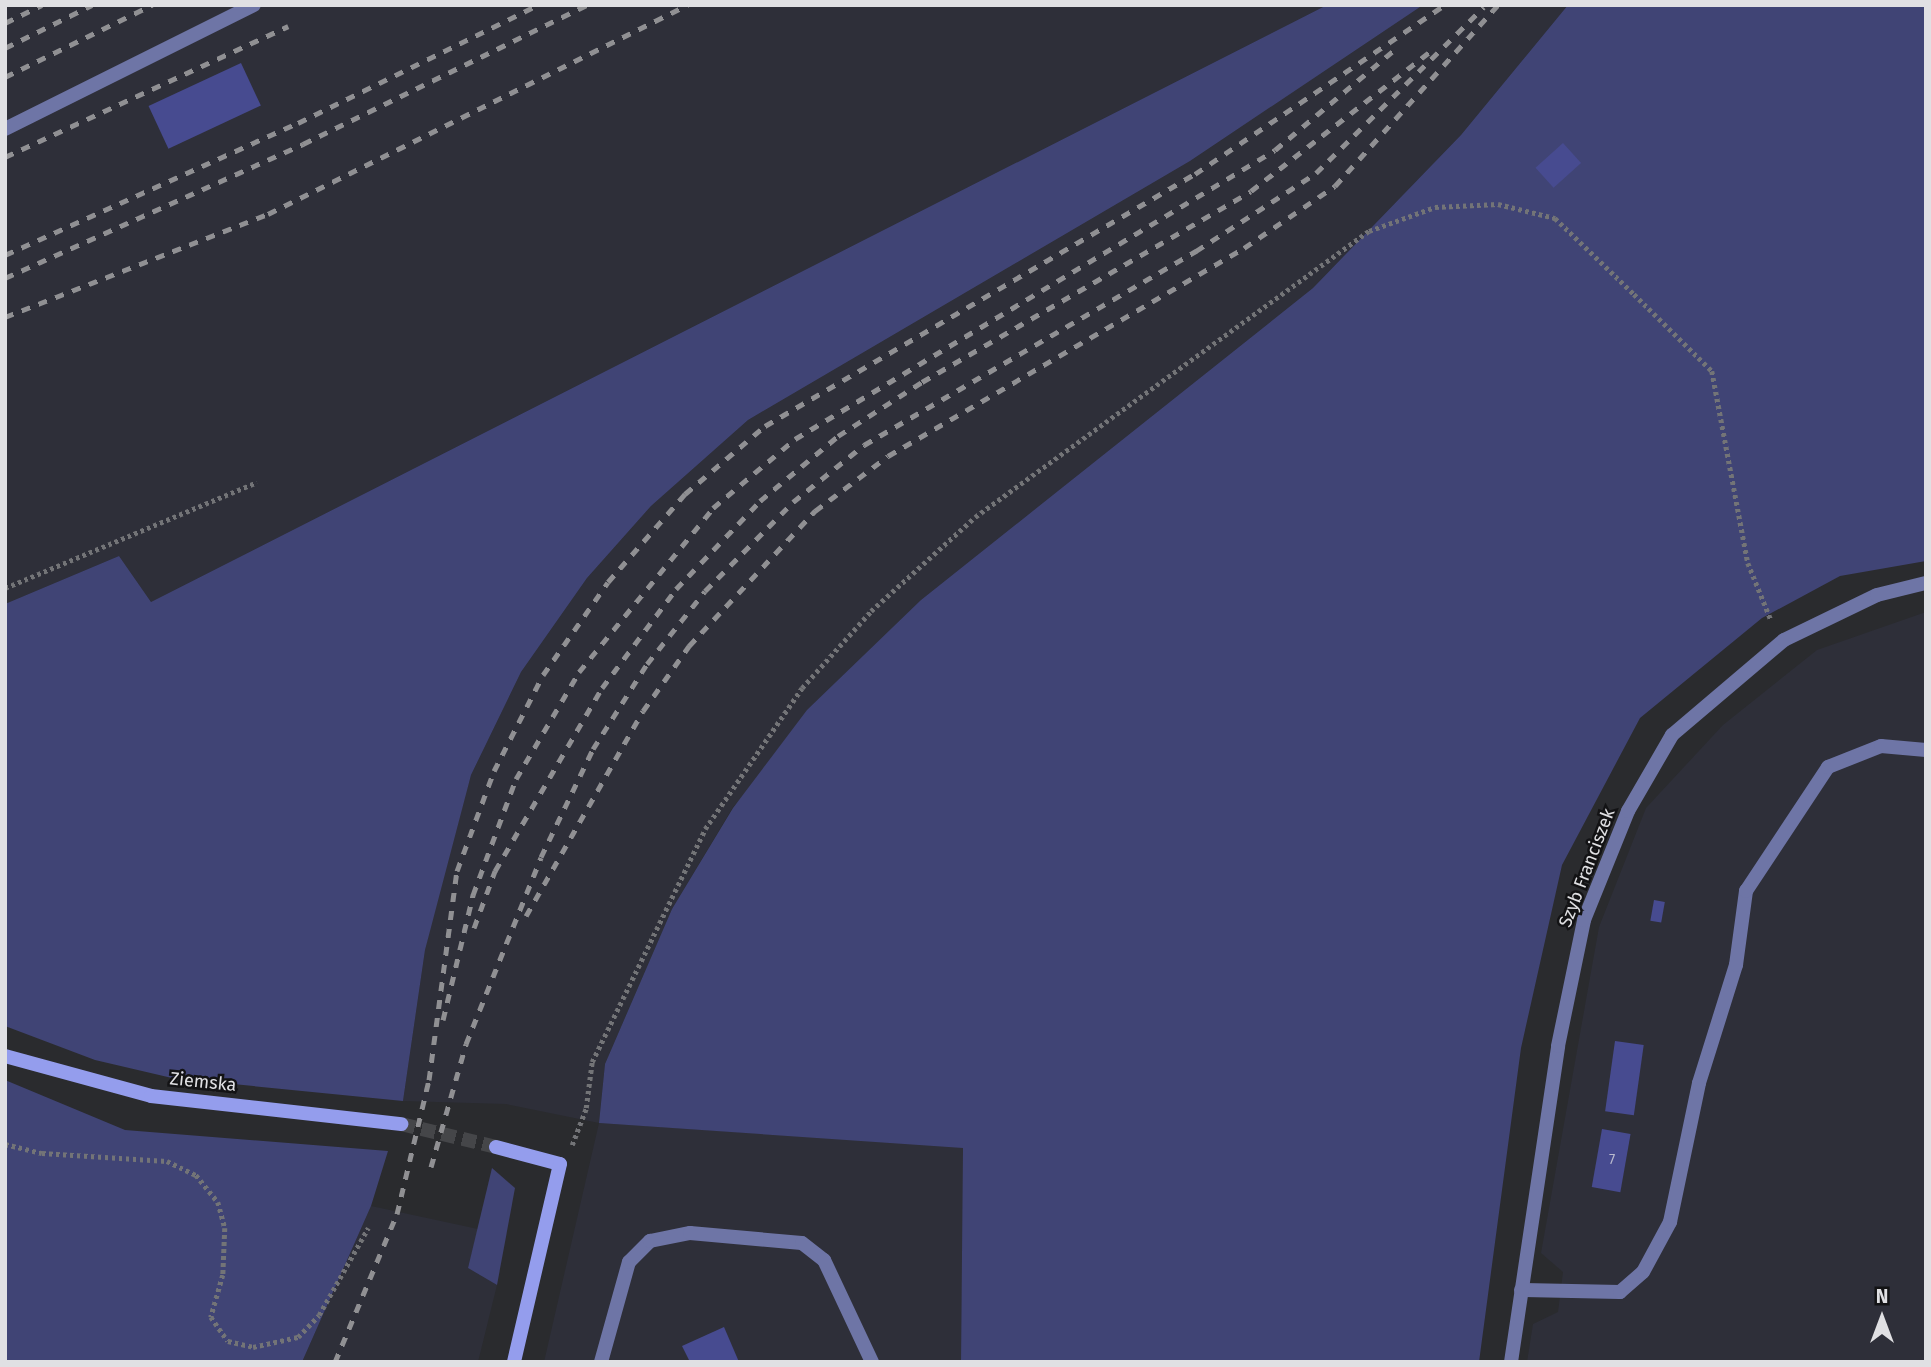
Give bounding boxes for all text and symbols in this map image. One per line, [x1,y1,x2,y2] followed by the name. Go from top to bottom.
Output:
[1554,806,1620,930] street label: Szyb Franciszek
[169,1068,237,1096] street label: Ziemska
[1609,1152,1615,1168] house number: 7
[1847,1283,1917,1353] north arrow
[1876,1285,1888,1308] text: N

